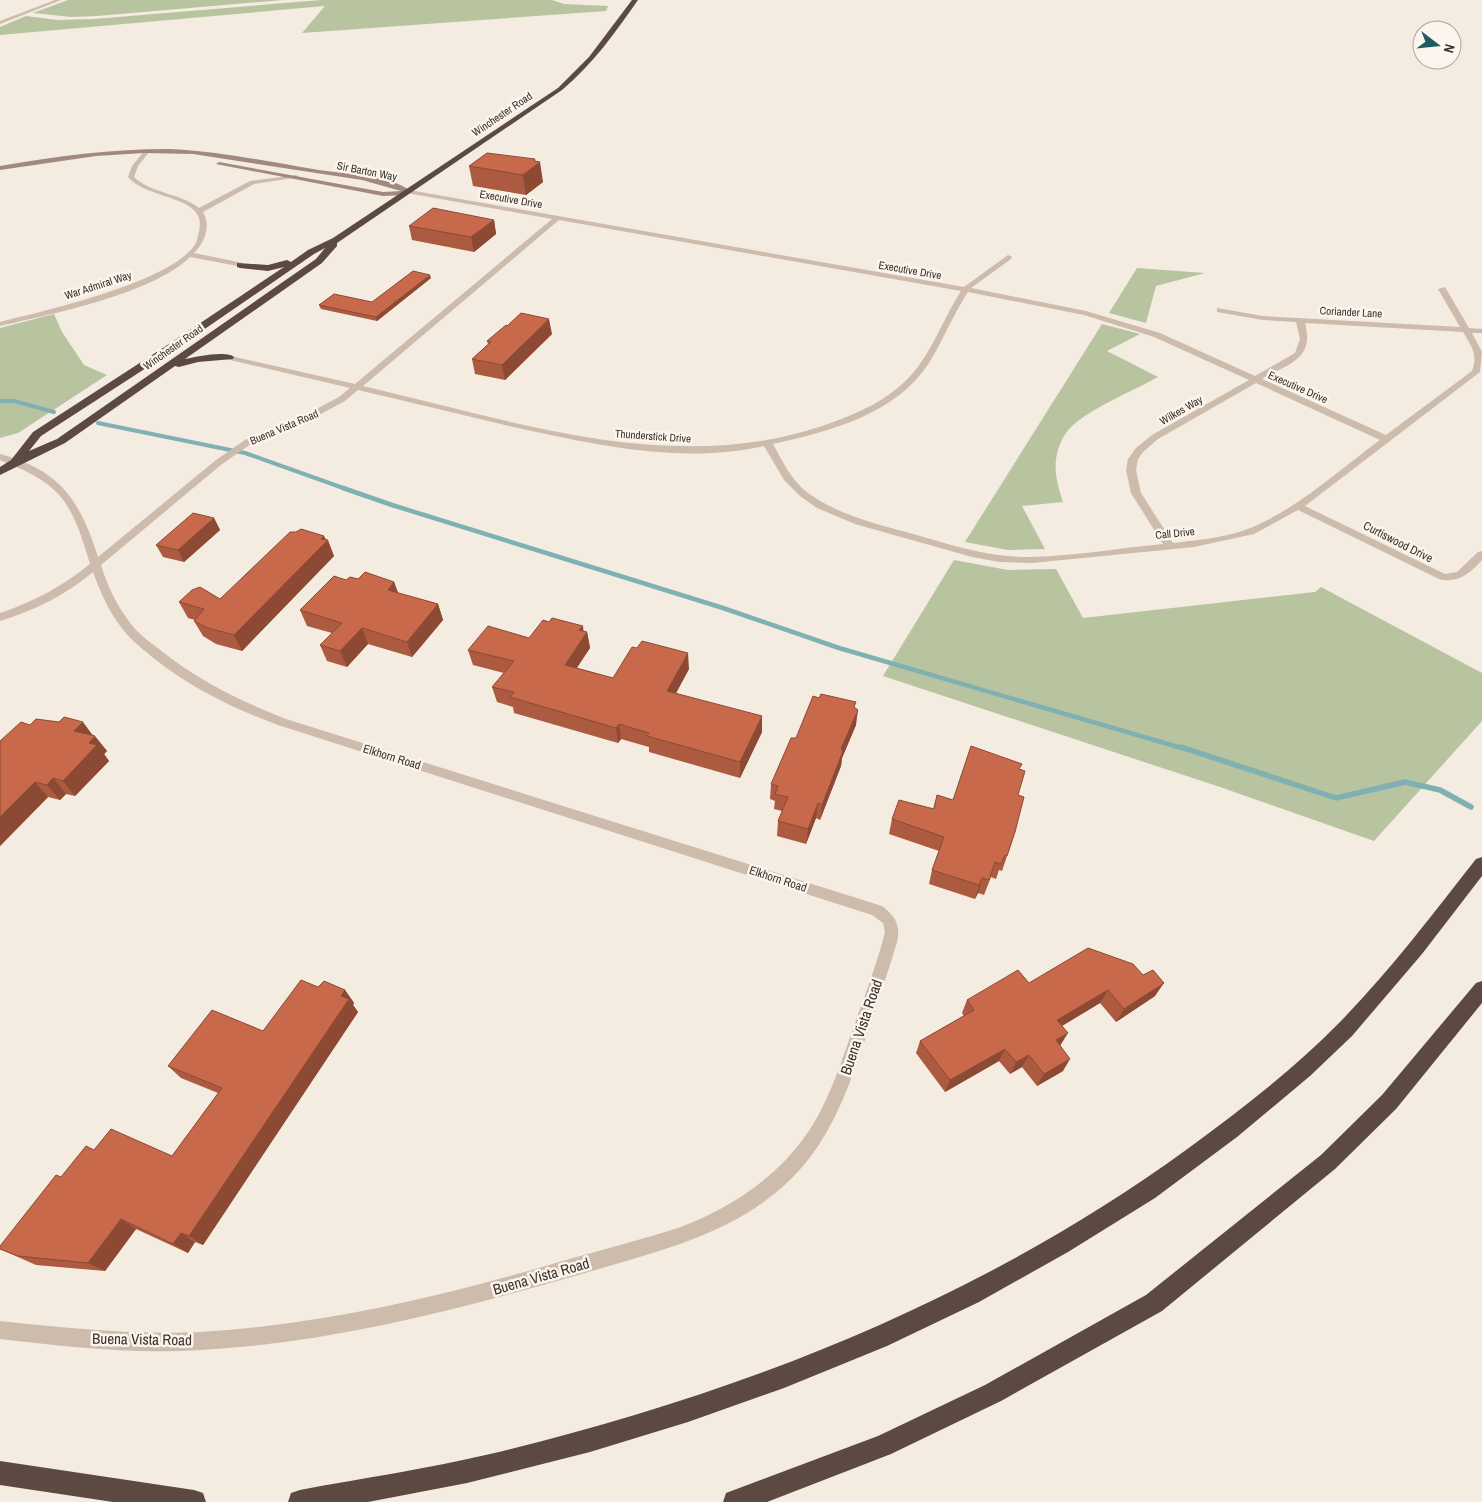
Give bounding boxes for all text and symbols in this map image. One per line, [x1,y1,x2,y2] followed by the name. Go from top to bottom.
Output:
[1412,20,1462,70] north arrow
[1440,42,1459,55] text: N
[469,89,535,139] street label: Winchester Road
[336,158,399,184] street label: Sir Barton Way
[478,187,544,211] street label: Executive Drive
[877,258,943,282] street label: Executive Drive
[63,267,134,302] street label: War Admiral Way
[1319,303,1383,321] street label: Coriander Lane
[140,321,206,373] street label: Winchester Road
[1266,368,1330,406] street label: Executive Drive
[1157,392,1205,428] street label: Wilkes Way
[248,406,320,448] street label: Buena Vista Road
[615,426,691,446] street label: Thunderstick Drive
[1361,518,1435,566] street label: Curtiswood Drive
[1155,524,1195,542] street label: Call Drive
[361,741,423,773] street label: Elkhorn Road
[747,862,809,896] street label: Elkhorn Road
[835,976,887,1078] street label: Buena Vista Road
[490,1252,592,1300] street label: Buena Vista Road
[92,1328,192,1350] street label: Buena Vista Road

